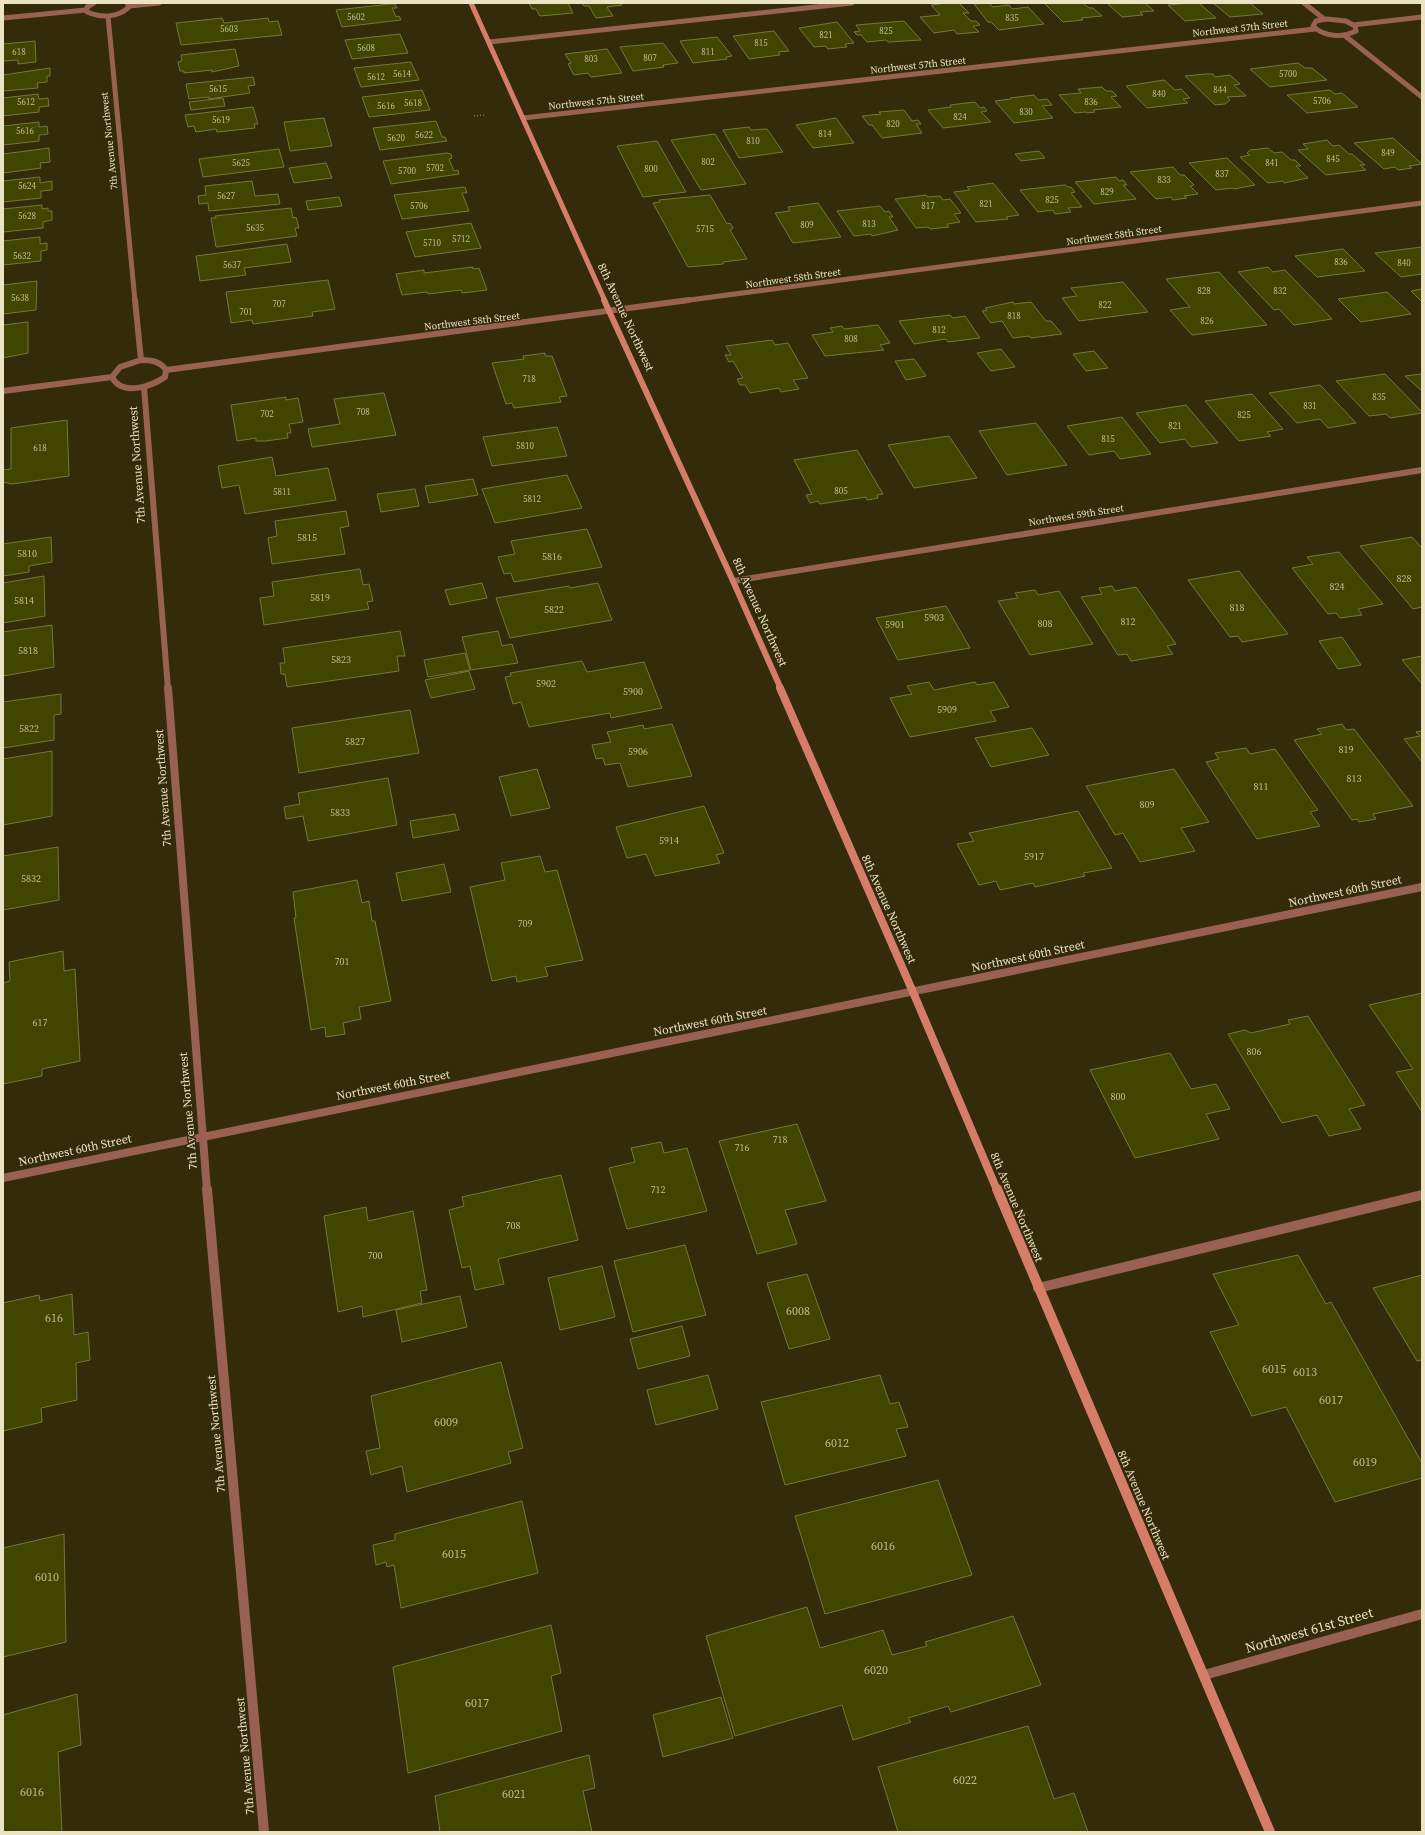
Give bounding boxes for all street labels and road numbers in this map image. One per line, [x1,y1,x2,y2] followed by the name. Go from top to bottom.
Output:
[1192,16,1289,39] street label: Northwest 57th Street
[870,53,967,76] street label: Northwest 57th Street
[548,89,645,112] street label: Northwest 57th Street
[97,91,121,190] street label: 7th Avenue Northwest
[1066,222,1163,248] street label: Northwest 58th Street
[594,260,658,374] street label: 8th Avenue Northwest
[745,265,842,291] street label: Northwest 58th Street
[424,309,521,333] street label: Northwest 58th Street
[125,406,149,524] street label: 7th Avenue Northwest
[1028,501,1125,529] street label: Northwest 59th Street
[729,555,791,669] street label: 8th Avenue Northwest
[151,729,175,847] street label: 7th Avenue Northwest
[858,852,920,966] street label: 8th Avenue Northwest
[1287,871,1403,911] street label: Northwest 60th Street
[970,936,1086,976] street label: Northwest 60th Street
[652,1002,768,1040] street label: Northwest 60th Street
[175,1052,201,1170] street label: 7th Avenue Northwest
[335,1066,451,1104] street label: Northwest 60th Street
[17,1130,133,1170] street label: Northwest 60th Street
[987,1150,1047,1264] street label: 8th Avenue Northwest
[203,1375,229,1493] street label: 7th Avenue Northwest
[1114,1448,1174,1562] street label: 8th Avenue Northwest
[1243,1602,1376,1658] street label: Northwest 61st Street
[232,1697,258,1815] street label: 7th Avenue Northwest

